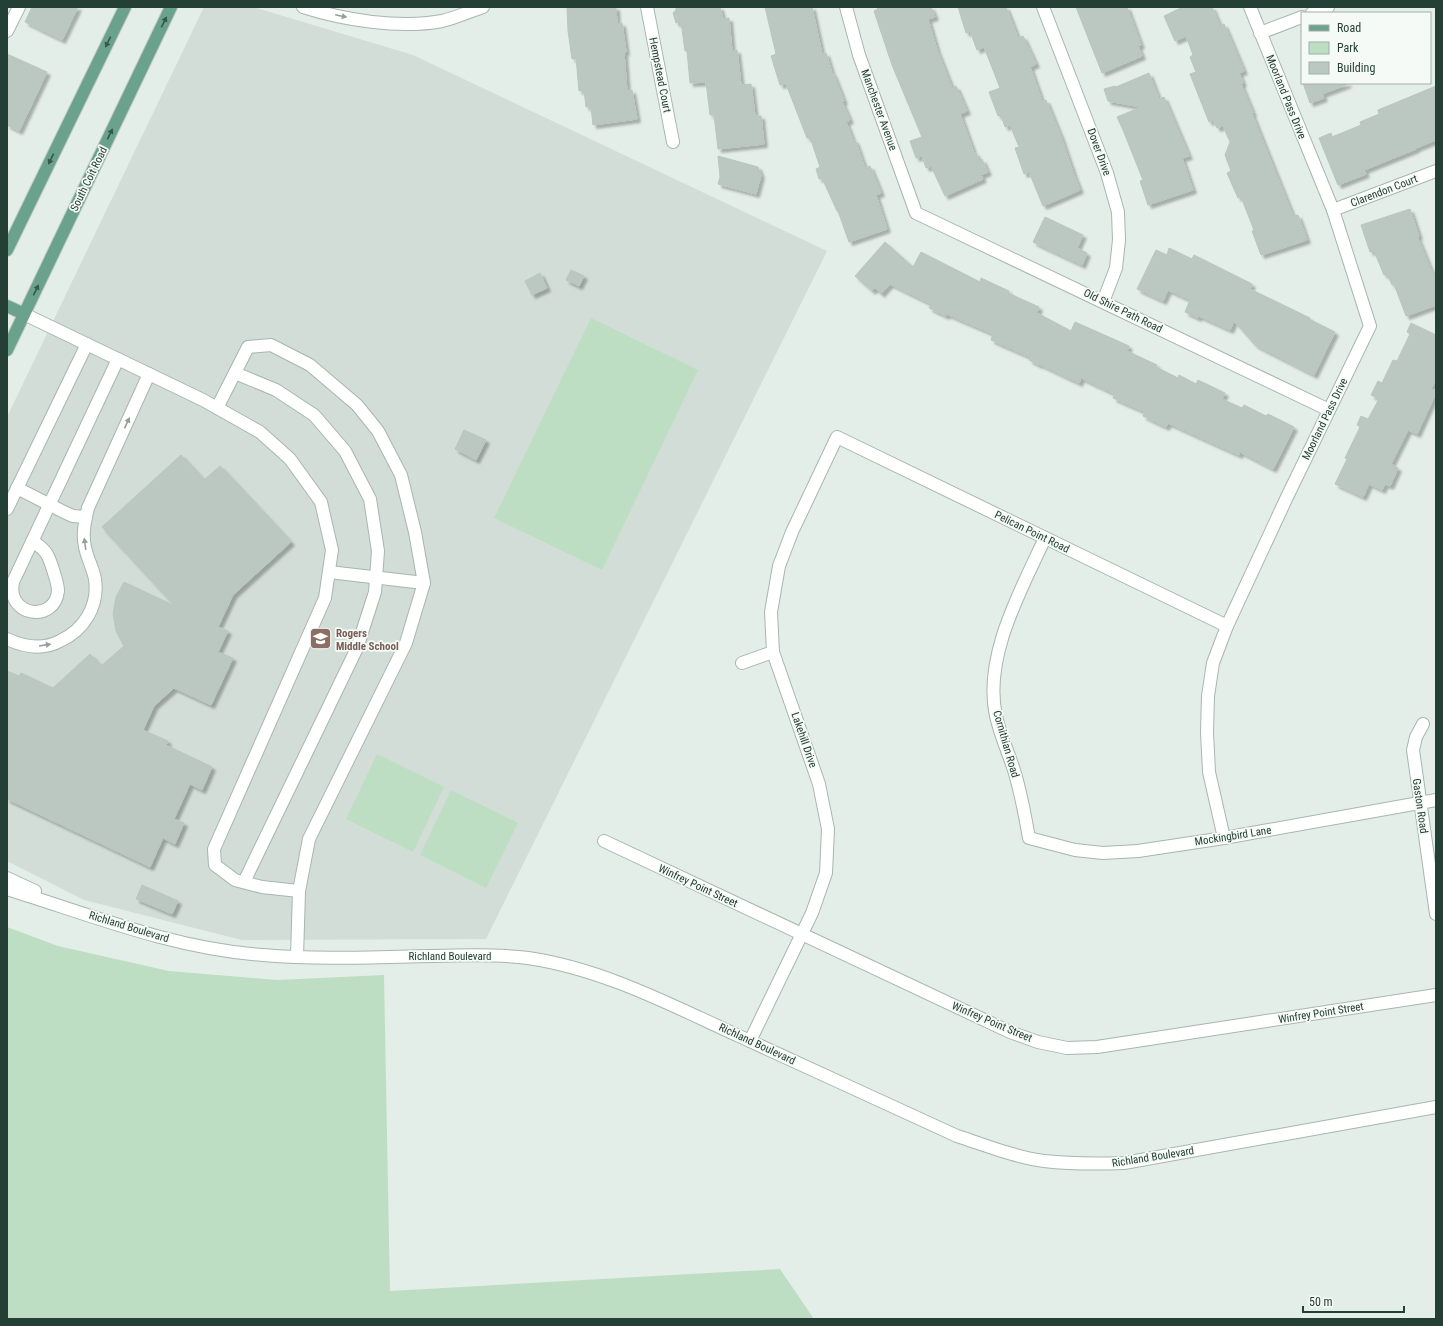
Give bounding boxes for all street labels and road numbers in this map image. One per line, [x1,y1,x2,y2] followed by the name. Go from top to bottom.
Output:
[646,36,674,114] street label: Hempstead Court
[1263,53,1309,141] street label: Moorland Pass Drive
[858,68,900,152] street label: Manchester Avenue
[1084,127,1114,177] street label: Dover Drive
[68,145,110,213] street label: South Coit Road
[1349,172,1419,210] street label: Clarendon Court
[1081,286,1165,336] street label: Old Shire Path Road
[1300,376,1350,462] street label: Moorland Pass Drive
[992,508,1072,556] street label: Pelican Point Road
[990,709,1022,779] street label: Cornithian Road
[788,711,820,769] street label: Lakehill Drive
[1410,778,1430,834] street label: Gaston Road
[1194,824,1272,848] street label: Mockingbird Lane
[656,862,740,910] street label: Winfrey Point Street
[87,909,171,945] street label: Richland Boulevard
[409,950,491,963] street label: Richland Boulevard
[950,999,1034,1045] street label: Winfrey Point Street
[1277,1000,1365,1026] street label: Winfrey Point Street
[717,1021,797,1067] street label: Richland Boulevard
[1111,1144,1195,1170] street label: Richland Boulevard

